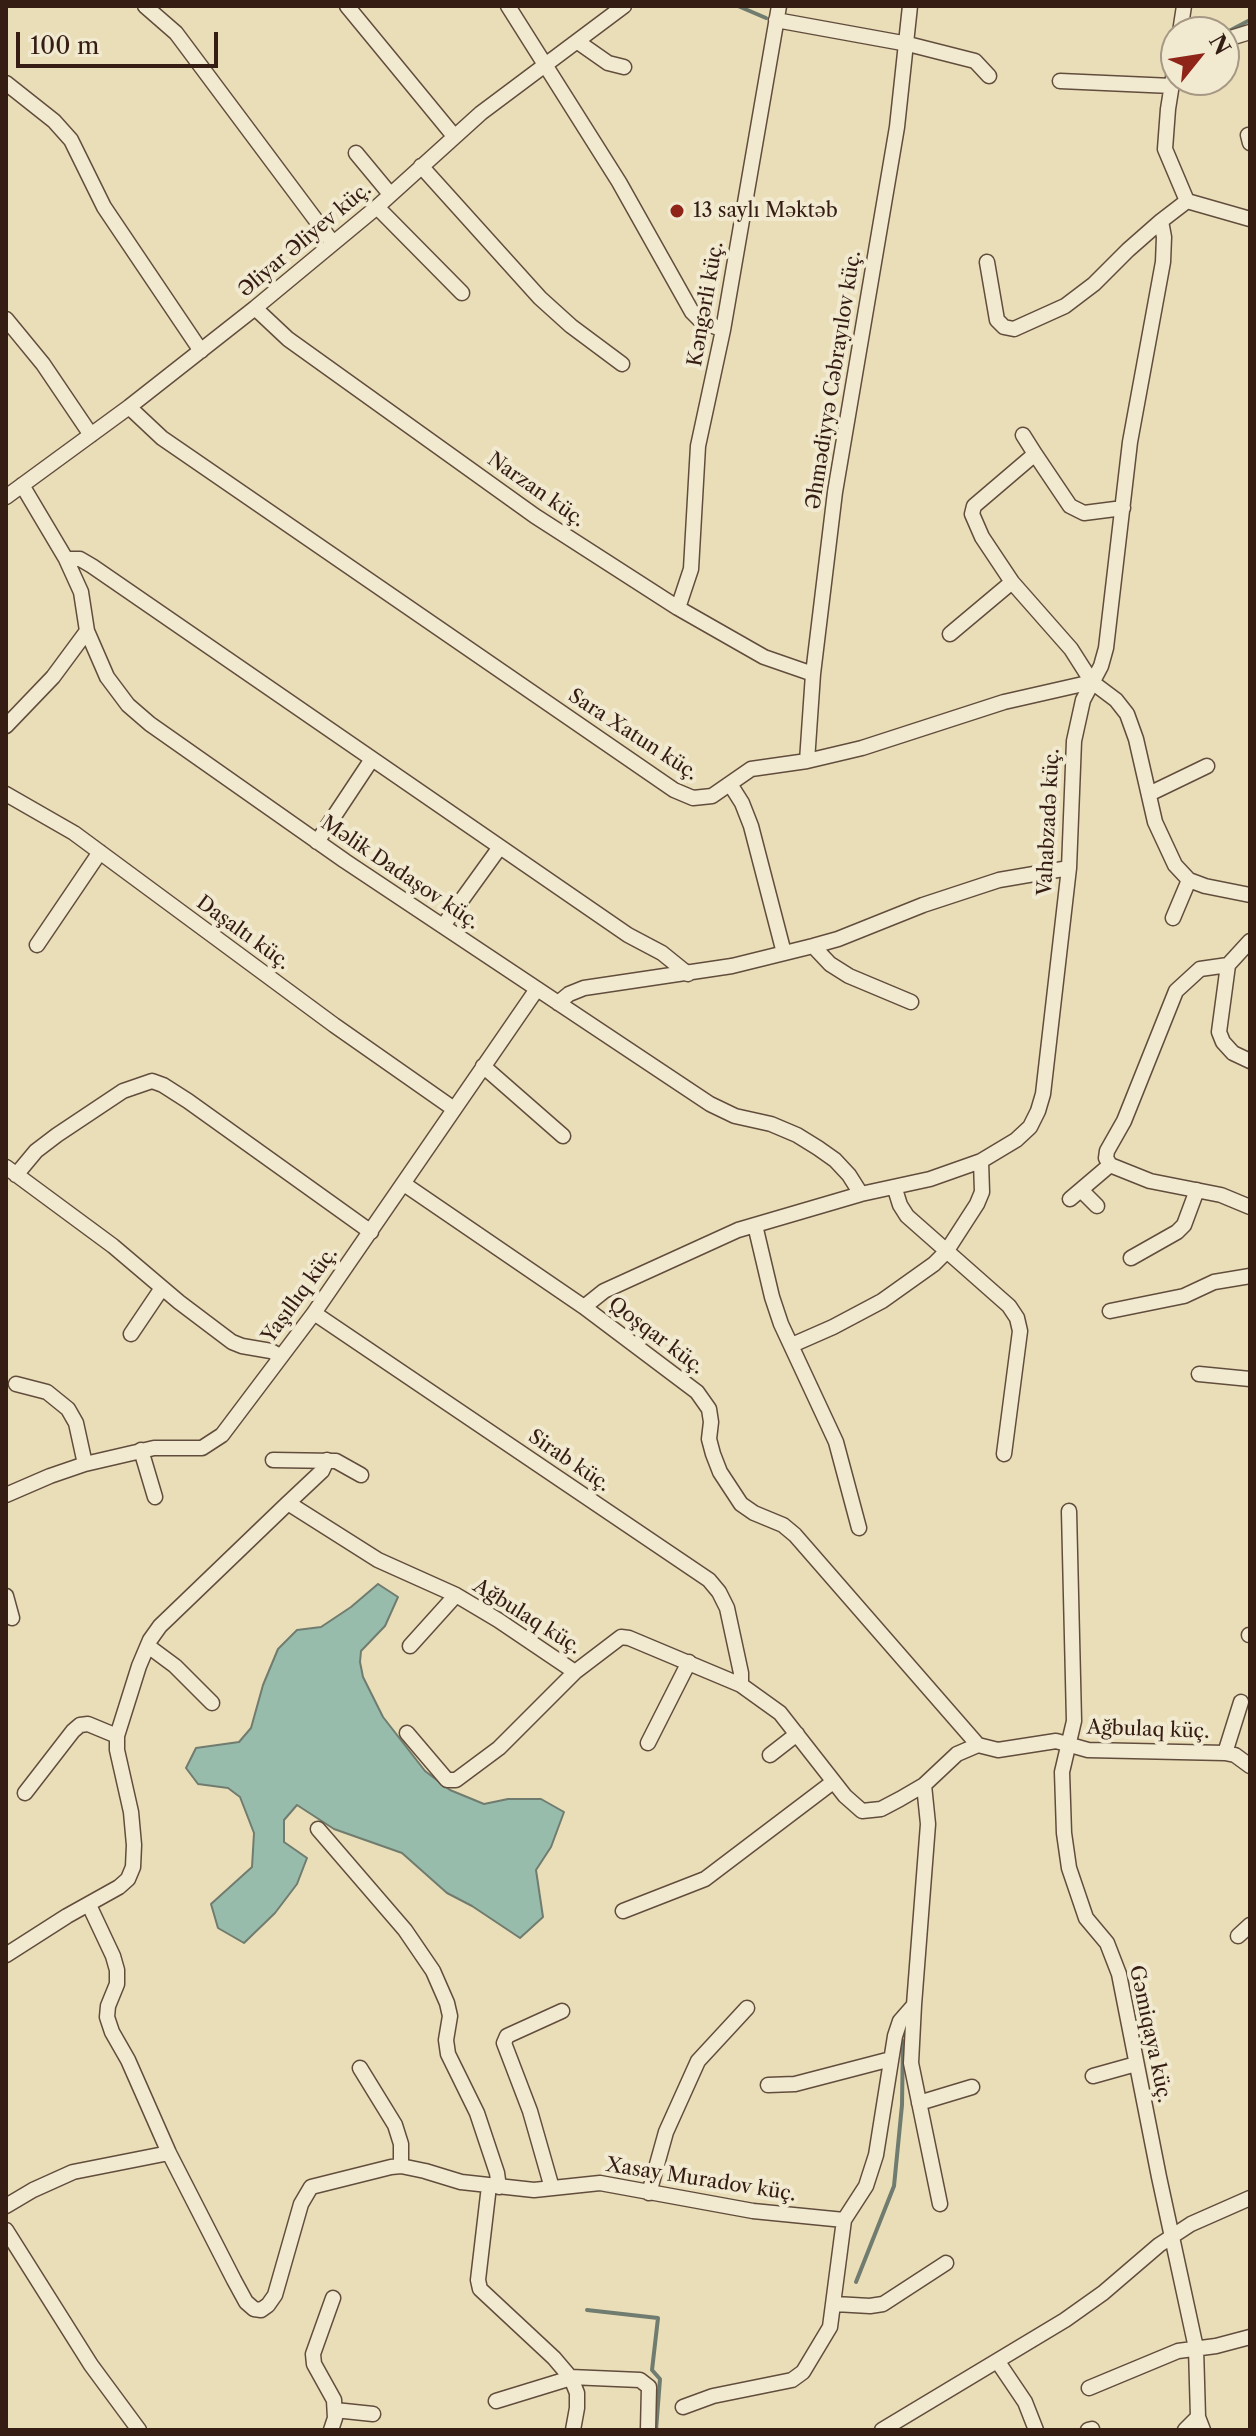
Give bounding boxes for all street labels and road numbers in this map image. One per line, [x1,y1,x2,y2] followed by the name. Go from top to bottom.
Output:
[234,177,376,303] street label: Əliyar Əliyev küç.
[683,240,729,368] street label: Kəngərli küç.
[802,249,866,511] street label: Əhmədiyyə Cəbrayılov küç.
[483,448,589,532] street label: Narzan küç.
[564,684,702,786] street label: Sara Xatun küç.
[1033,748,1065,896] street label: Vahabzadə küç.
[316,811,484,935] street label: Məlik Dadaşov küç.
[191,891,295,975] street label: Daşaltı küç.
[257,1242,343,1348] street label: Yaşıllıq küç.
[603,1292,709,1380] street label: Qoşqar küç.
[523,1425,615,1497] street label: Sirab küç.
[469,1574,585,1660] street label: Ağbulaq küç.
[1086,1716,1210,1744] street label: Ağbulaq küç.
[1124,1963,1176,2105] street label: Gəmiqaya küç.
[604,2153,798,2207] street label: Xasay Muradov küç.

